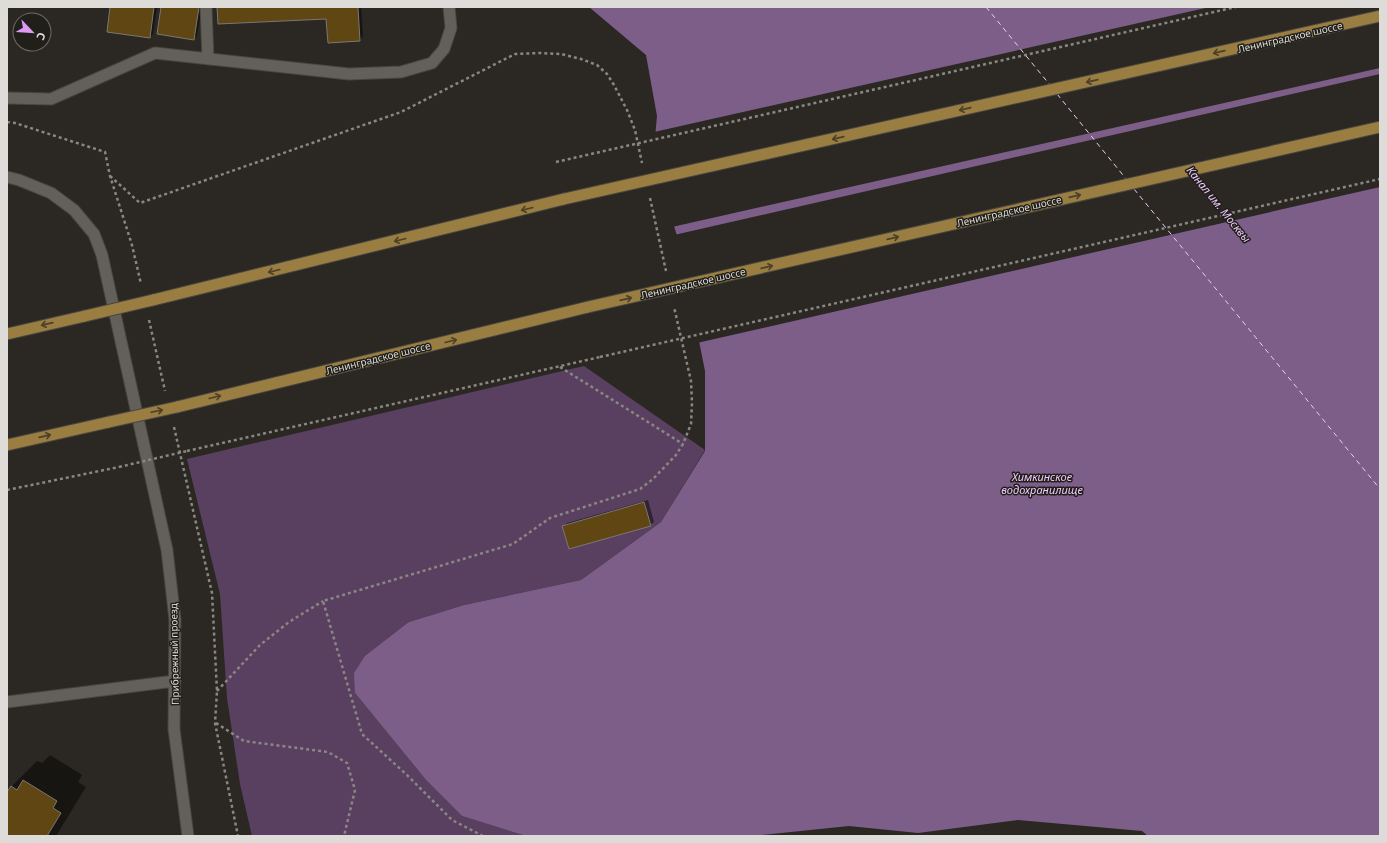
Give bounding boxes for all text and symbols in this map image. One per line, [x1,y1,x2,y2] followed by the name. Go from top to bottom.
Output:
[12,12,52,52] north arrow
[1236,18,1344,56] street label: Ленинградское шоссе
[33,30,50,43] text: С
[1213,49,1226,57] one-way arrow
[1086,77,1099,85] one-way arrow
[959,106,972,114] one-way arrow
[832,134,845,142] one-way arrow
[1184,163,1254,245] water label: Канал им. Москвы
[955,192,1063,230] street label: Ленинградское шоссе
[1068,192,1081,200] one-way arrow
[520,205,533,213] one-way arrow
[886,233,899,241] one-way arrow
[394,236,407,244] one-way arrow
[760,262,773,270] one-way arrow
[639,264,747,302] street label: Ленинградское шоссе
[268,267,281,275] one-way arrow
[619,294,632,302] one-way arrow
[41,321,54,329] one-way arrow
[444,336,457,344] one-way arrow
[324,338,432,378] street label: Ленинградское шоссе
[208,393,221,401] one-way arrow
[150,407,163,415] one-way arrow
[38,432,51,440] one-way arrow
[1001,469,1083,497] water label: Химкинское водохранилище
[166,603,182,705] street label: Прибрежный проезд

